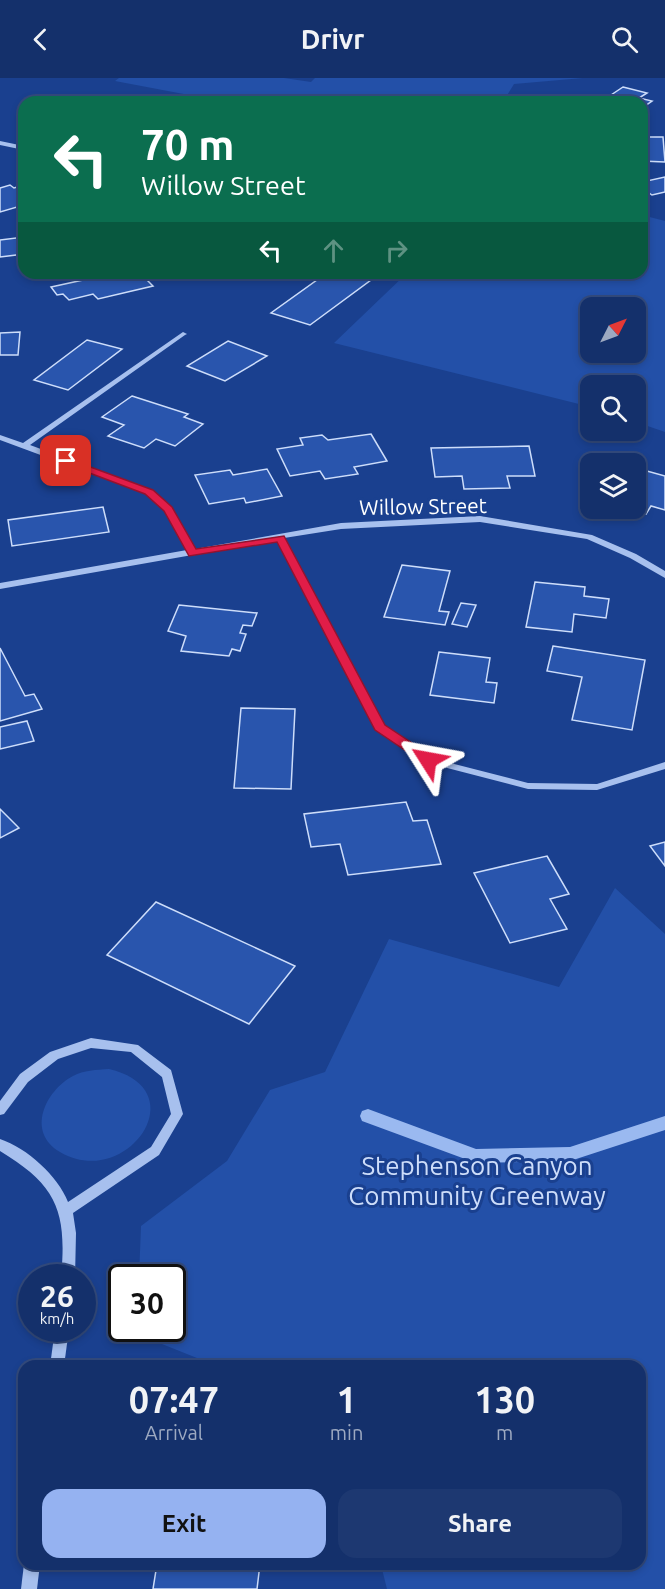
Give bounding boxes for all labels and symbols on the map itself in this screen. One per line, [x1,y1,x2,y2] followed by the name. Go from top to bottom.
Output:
[580,297,646,363] north arrow
[40,435,91,486] pin
[359,493,487,519] street label: Willow Street
[396,728,460,792] position arrow
[348,1151,606,1210] park label: Stephenson Canyon Community Greenway
[108,1264,186,1342] speed limit sign: 30

